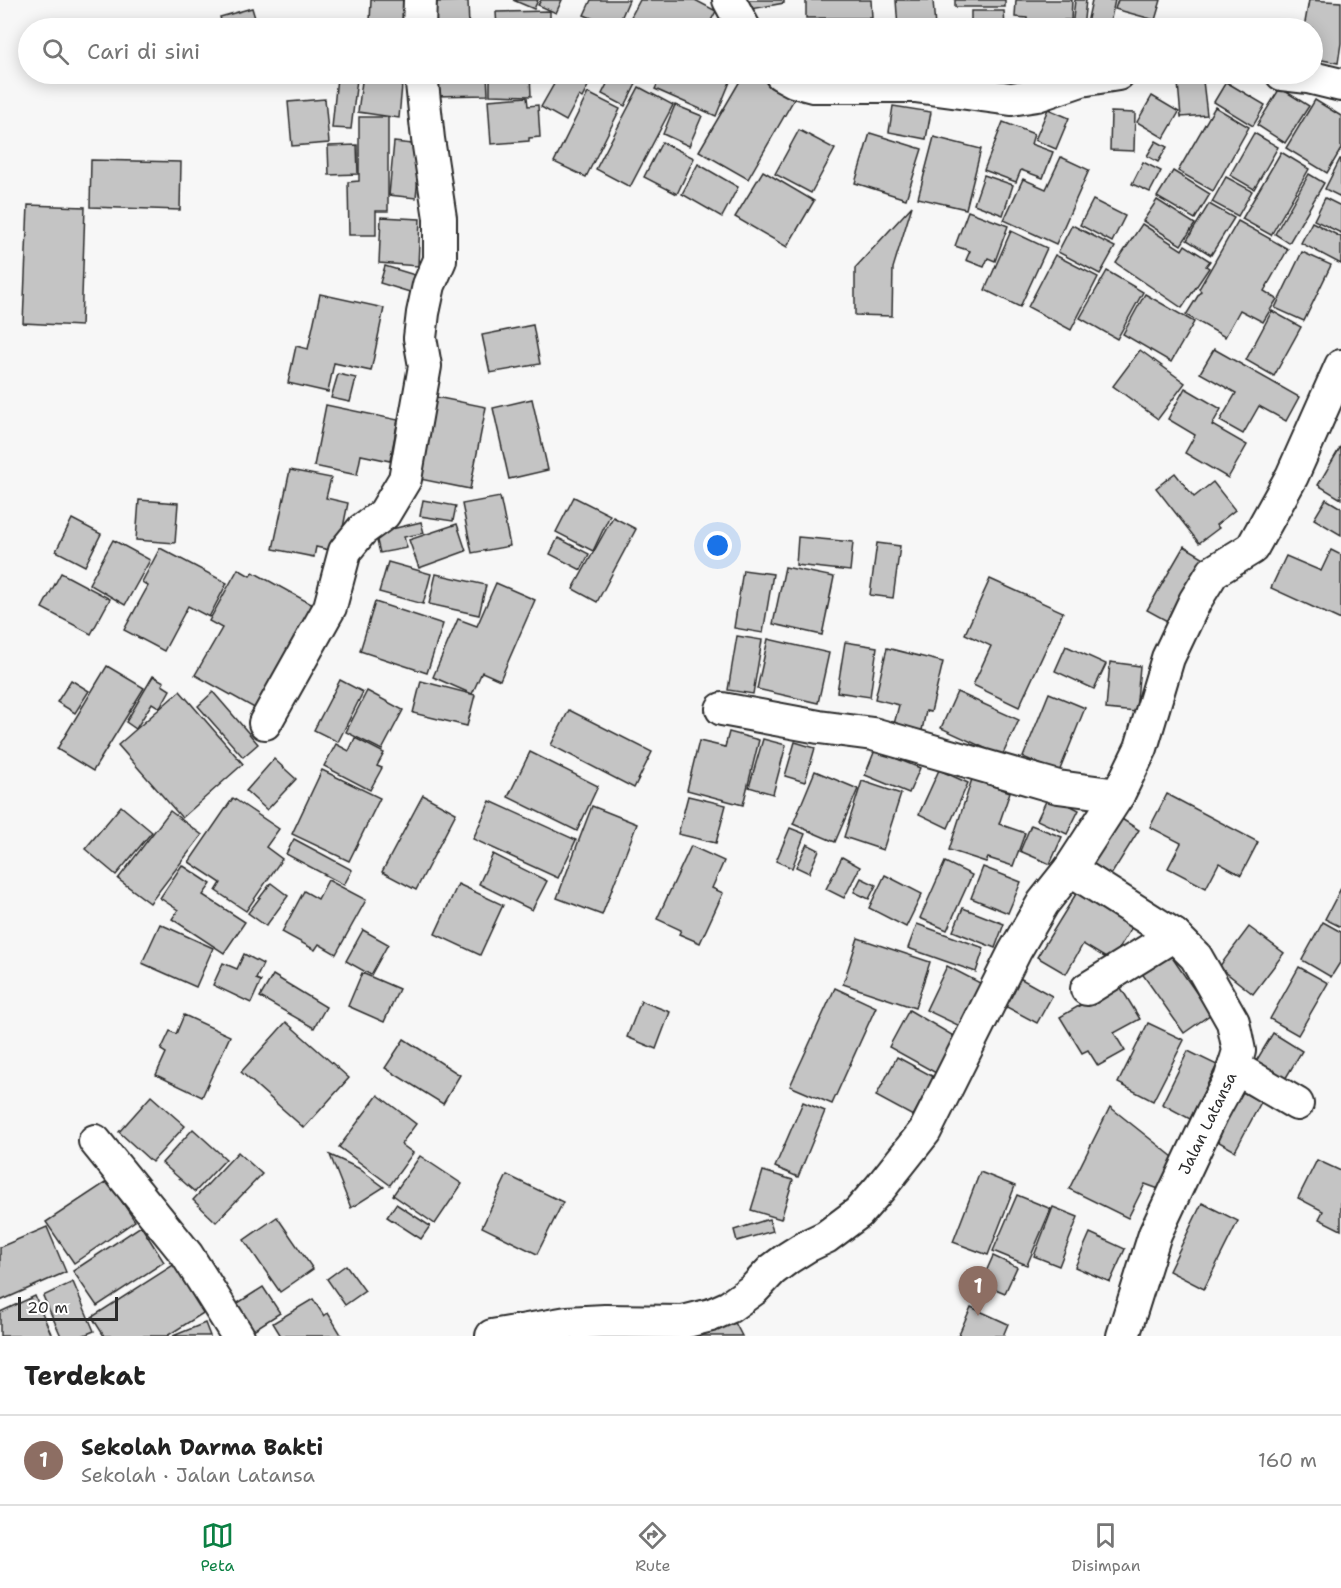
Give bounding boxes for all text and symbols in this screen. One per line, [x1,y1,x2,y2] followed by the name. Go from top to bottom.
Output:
[18,18,1323,84] search box
[39,35,72,68] icon: search
[87,37,200,66] text: Cari di sini
[703,531,732,560] your location
[1174,1068,1241,1178] street label: Jalan Latansa
[958,1266,998,1316] pin: 1
[18,1294,118,1322] scale bar
[27,1297,68,1318] text: 20 m
[24,1358,146,1393] text: Terdekat
[81,1433,323,1462] text: Sekolah Darma Bakti
[39,1447,48,1473] text: 1
[1258,1447,1317,1473] text: 160 m
[81,1462,315,1488] text: Sekolah · Jalan Latansa
[200,1519,234,1576] tab: Peta
[635,1519,671,1576] tab: Rute
[1071,1519,1141,1576] tab: Disimpan

